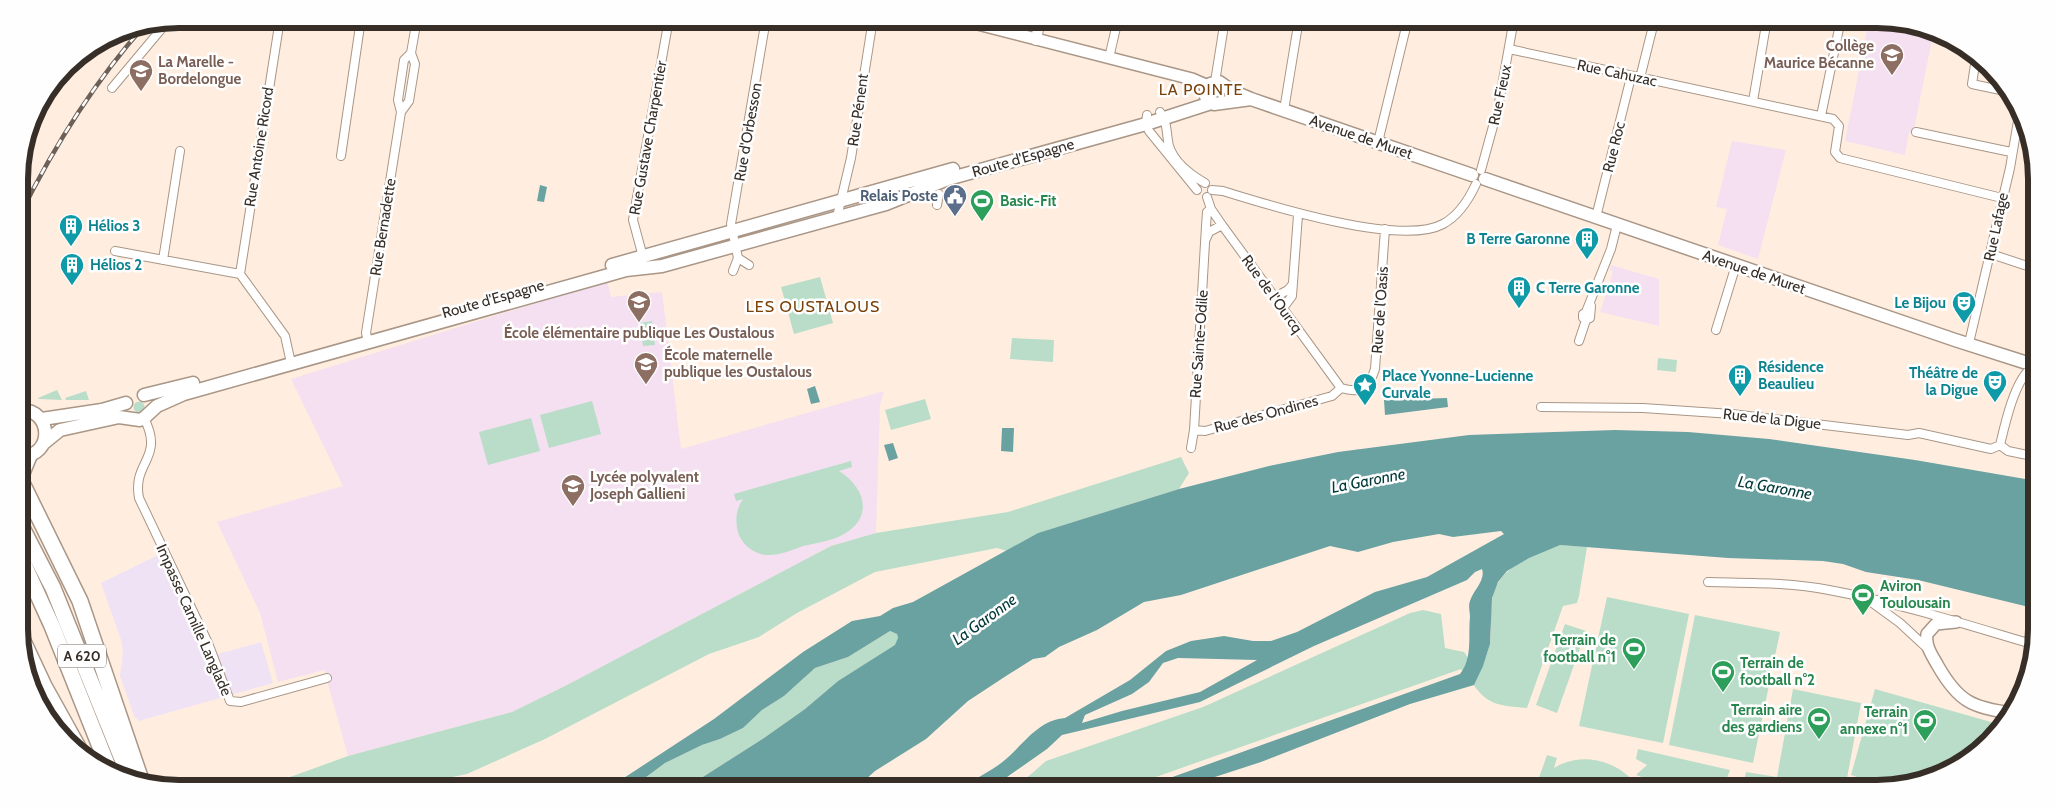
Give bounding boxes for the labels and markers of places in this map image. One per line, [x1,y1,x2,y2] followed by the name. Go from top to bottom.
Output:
[1764,37,1874,72] place label: Collège Maurice Bécanne
[1879,42,1905,76] school or university icon: Collège Maurice Bécanne
[158,53,242,88] place label: La Marelle - Bordelongue
[128,58,154,92] school or university icon: La Marelle - Bordelongue
[942,183,968,217] public building icon: Relais Poste
[860,187,938,205] place label: Relais Poste
[969,188,995,222] sports icon: Basic-Fit
[1000,192,1056,210] place label: Basic-Fit
[58,213,84,247] building icon: Hélios 3
[88,217,140,235] place label: Hélios 3
[1574,226,1600,260] building icon: B Terre Garonne
[1466,230,1570,248] place label: B Terre Garonne
[59,252,85,286] building icon: Hélios 2
[90,256,142,274] place label: Hélios 2
[1506,275,1532,309] building icon: C Terre Garonne
[1536,279,1640,297] place label: C Terre Garonne
[626,289,652,323] school or university icon: École élémentaire publique Les Oustalous
[1951,290,1977,324] theatre icon: Le Bijou
[1894,294,1946,312] place label: Le Bijou
[504,323,774,342] place label: École élémentaire publique Les Oustalous
[664,345,812,381] place label: École maternelle publique les Oustalous
[633,351,659,385] school or university icon: École maternelle publique les Oustalous
[1758,358,1824,393] place label: Résidence Beaulieu
[1727,363,1753,397] building icon: Résidence Beaulieu
[1909,364,1978,399] place label: Théâtre de la Digue
[1382,367,1533,402] place label: Place Yvonne-Lucienne Curvale
[1982,369,2008,403] theatre icon: Théâtre de la Digue
[1352,372,1378,406] place icon: Place Yvonne-Lucienne Curvale
[589,468,699,503] place label: Lycée polyvalent Joseph Gallieni
[560,473,586,507] school or university icon: Lycée polyvalent Joseph Gallieni
[1880,577,1950,612] place label: Aviron Toulousain
[1850,582,1876,616] sports icon: Aviron Toulousain
[1543,631,1616,666] place label: Terrain de football n°1
[1621,636,1647,670] sports icon: Terrain de football n°1
[1740,654,1815,689] place label: Terrain de football n°2
[1710,659,1736,693] sports icon: Terrain de football n°2
[1722,701,1802,736] place label: Terrain aire des gardiens
[1840,703,1908,738] place label: Terrain annexe n°1
[1806,706,1832,740] sports icon: Terrain aire des gardiens
[1912,708,1938,742] sports icon: Terrain annexe n°1

